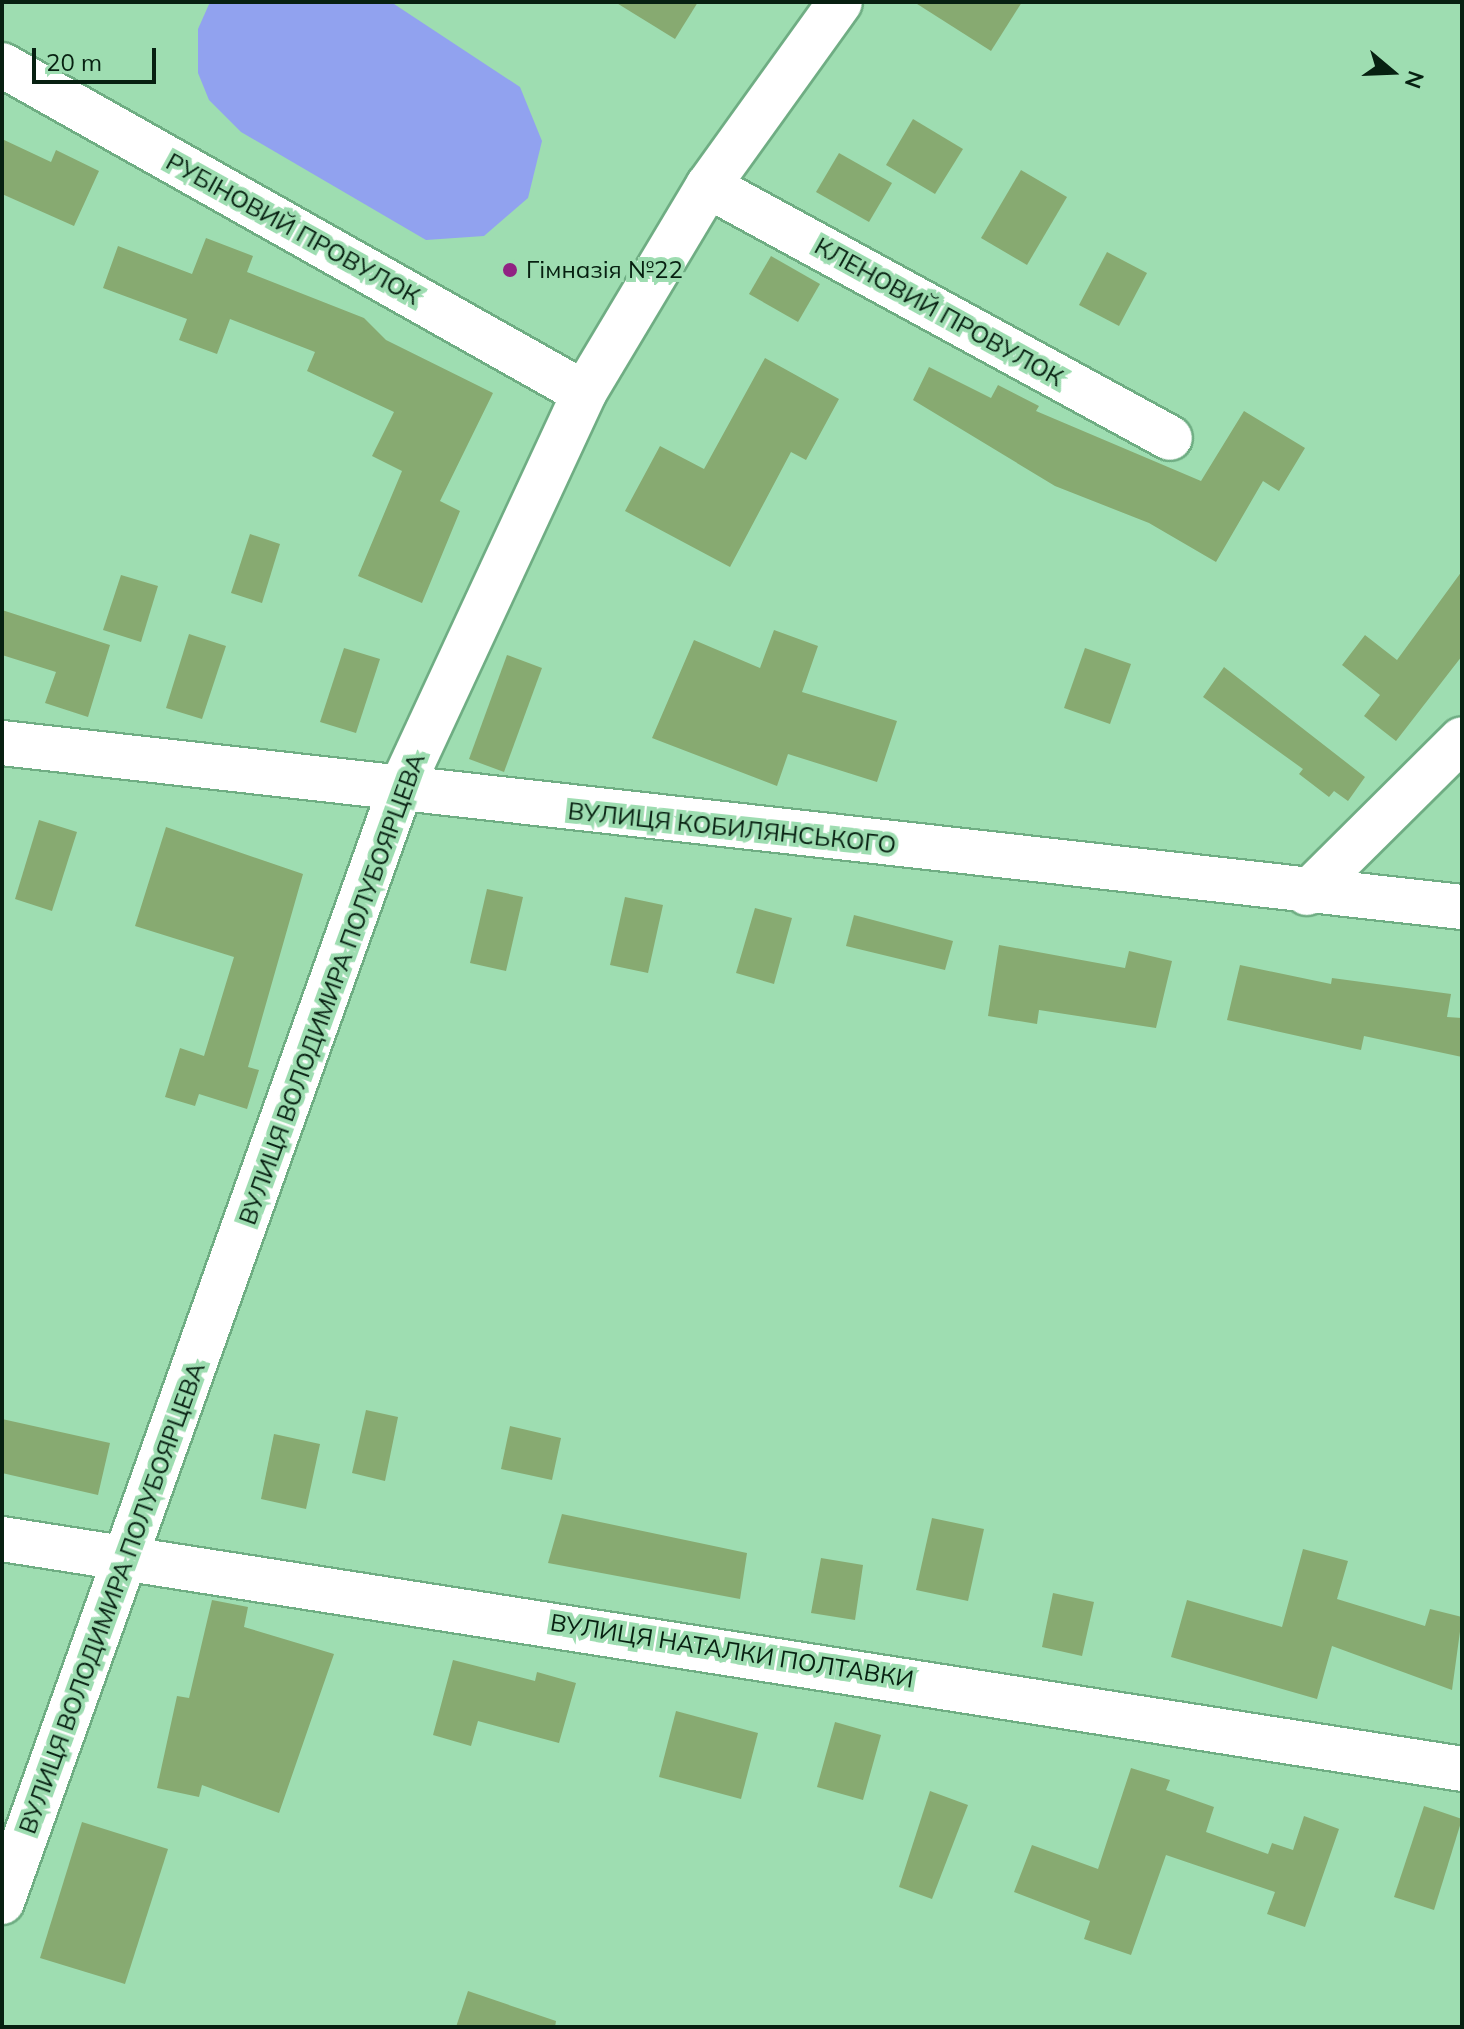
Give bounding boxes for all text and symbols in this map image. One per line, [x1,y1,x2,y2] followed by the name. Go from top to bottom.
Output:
[36,32,160,82] scale bar
[1352,32,1432,112] north arrow
[46,47,102,77] text: 20 m
[1399,67,1431,92] text: N
[161,147,425,311] street label: РУБІНОВИЙ ПРОВУЛОК
[810,232,1068,392] street label: КЛЕНОВИЙ ПРОВУЛОК
[526,256,683,284] place label: Гімназія №22
[501,261,519,279] marker: Гімназія №22
[233,749,431,1229] street label: ВУЛИЦЯ ВОЛОДИМИРА ПОЛУБОЯРЦЕВА
[567,796,897,860] street label: ВУЛИЦЯ КОБИЛЯНСЬКОГО
[13,1358,211,1838] street label: ВУЛИЦЯ ВОЛОДИМИРА ПОЛУБОЯРЦЕВА
[548,1608,916,1694] street label: ВУЛИЦЯ НАТАЛКИ ПОЛТАВКИ

